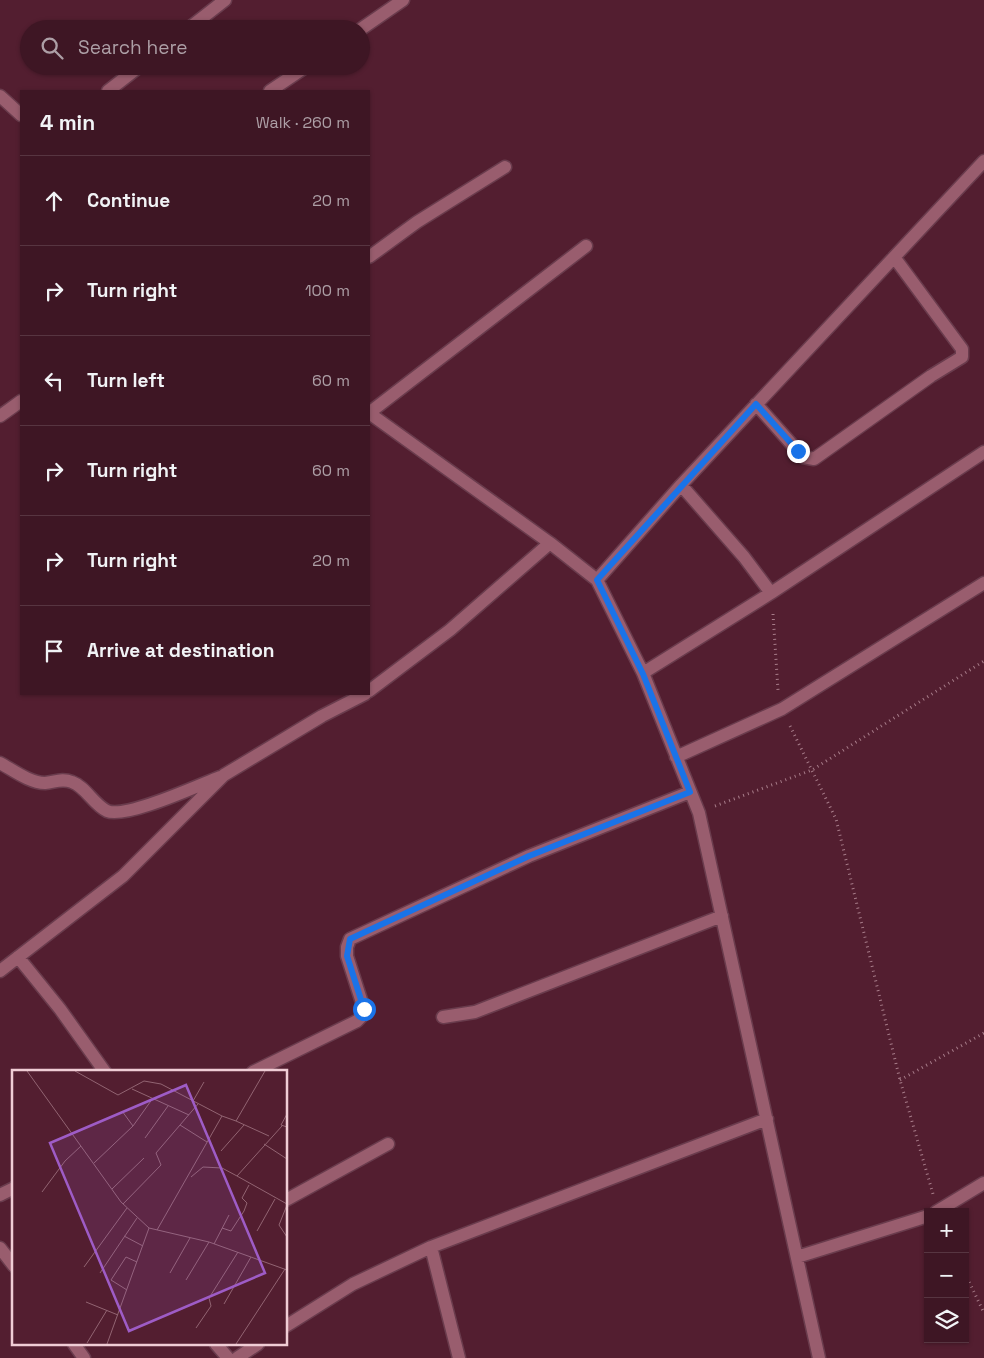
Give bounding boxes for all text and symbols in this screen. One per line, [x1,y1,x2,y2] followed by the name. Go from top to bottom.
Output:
[20,20,370,75] search box
[38,34,66,62] icon: search
[78,35,188,60] text: Search here
[40,109,95,136] text: 4 min
[256,112,350,133] text: Walk · 260 m
[40,187,68,215] icon: ahead
[87,188,170,213] text: Continue
[312,190,350,211] text: 20 m
[40,277,68,305] icon: right
[87,278,177,303] text: Turn right
[305,280,350,301] text: 100 m
[40,367,68,395] icon: left
[87,368,165,393] text: Turn left
[312,370,350,391] text: 60 m
[787,440,810,463] route end
[40,457,68,485] icon: right
[87,458,177,483] text: Turn right
[312,460,350,481] text: 60 m
[40,547,68,575] icon: right
[87,548,177,573] text: Turn right
[312,550,350,571] text: 20 m
[40,637,68,665] icon: arrive
[87,638,275,663] text: Arrive at destination
[353,998,376,1021] route start
[12,1070,288,1346] inset map
[924,1208,969,1343] map controls
[924,1208,969,1253] button: +
[924,1253,969,1298] button: −
[924,1298,969,1343] button: layers

